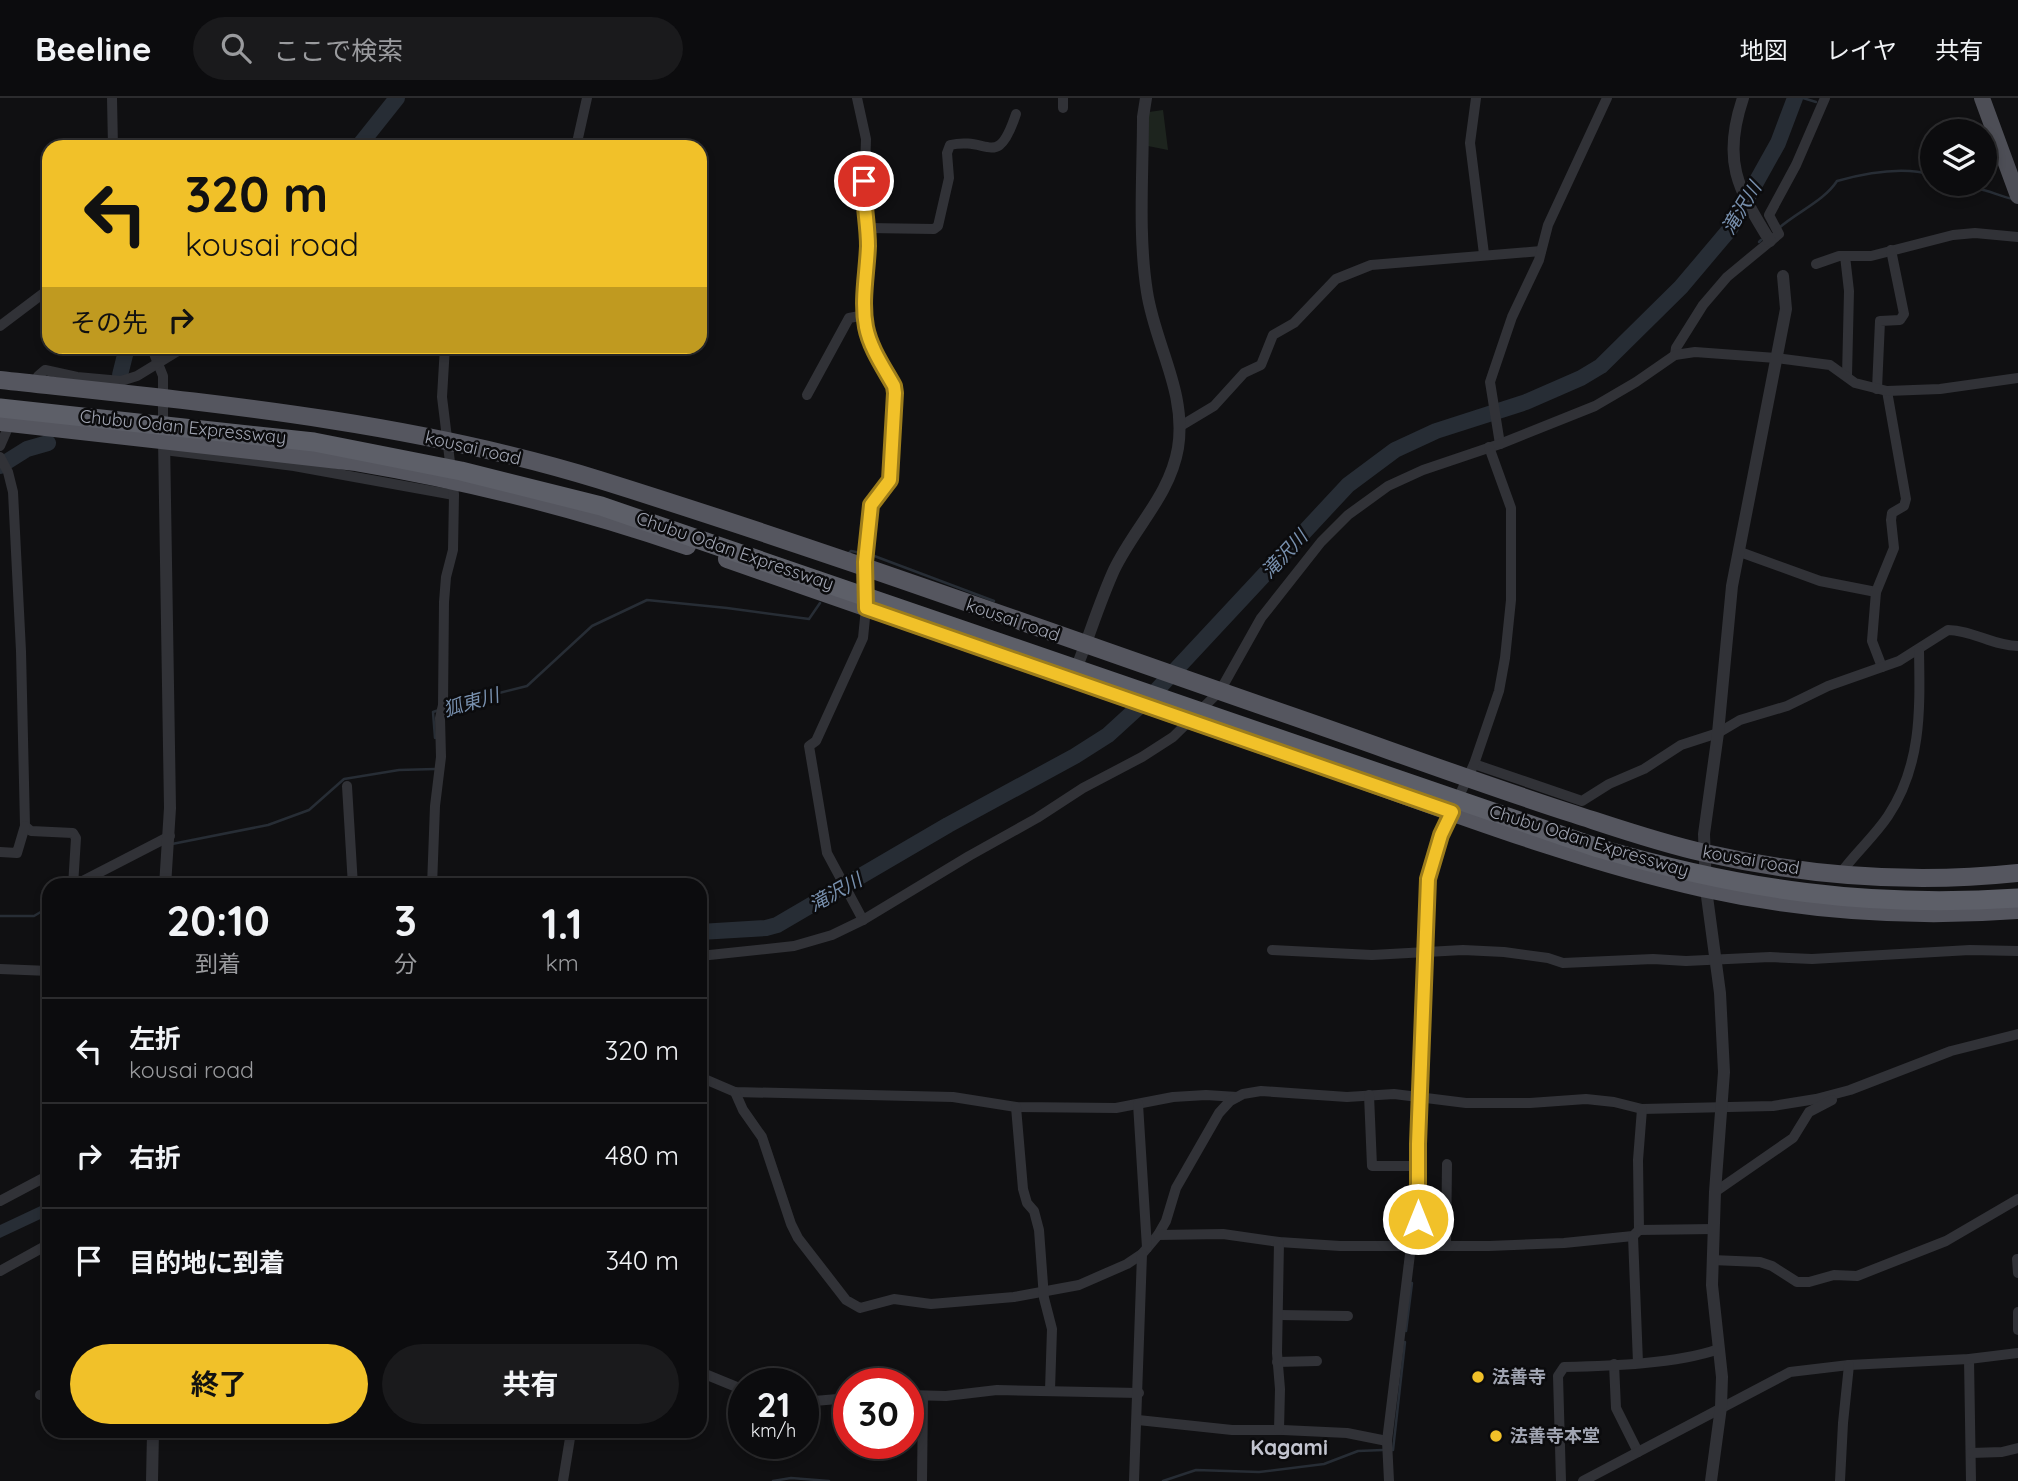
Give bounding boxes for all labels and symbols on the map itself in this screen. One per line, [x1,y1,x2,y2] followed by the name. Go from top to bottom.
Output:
[834,151,894,211] pin
[1716,176,1767,239] water label: 滝沢川
[79,404,287,449] street label: Chubu Odan Expressway
[423,425,523,470] street label: kousai road
[633,506,837,595] street label: Chubu Odan Expressway
[1256,524,1314,583] water label: 滝沢川
[963,593,1063,646] street label: kousai road
[440,682,504,721] water label: 狐東川
[1487,799,1692,882] street label: Chubu Odan Expressway
[1701,840,1801,879] street label: kousai road
[804,867,867,916] water label: 滝沢川
[1381,1182,1455,1256] position arrow
[1492,1365,1546,1388] place label: 法善寺
[833,1368,924,1459] speed limit sign: 30
[1470,1369,1486,1385] marker: 法善寺
[1510,1424,1600,1447] place label: 法善寺本堂
[1488,1428,1504,1444] marker: 法善寺本堂
[1250,1434,1328,1460] district label: Kagami

